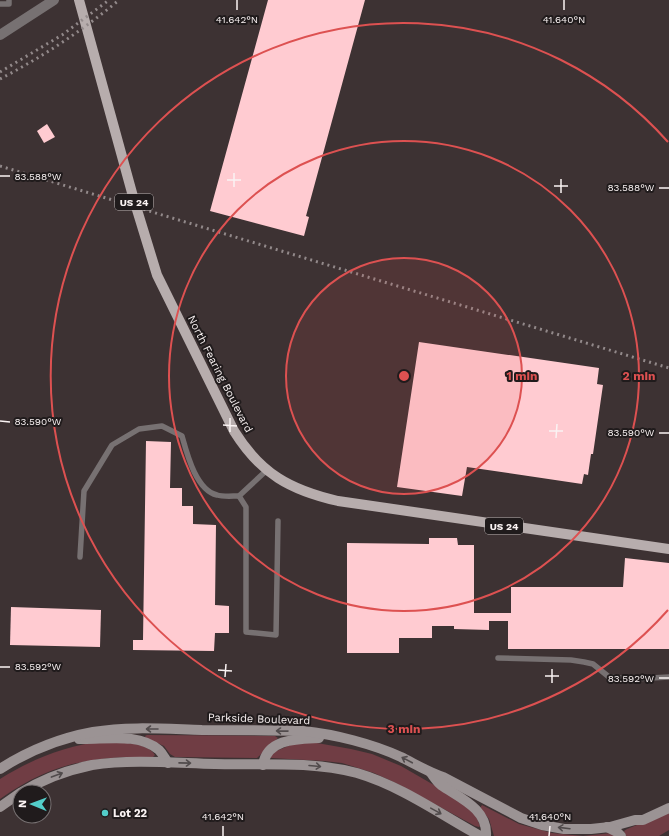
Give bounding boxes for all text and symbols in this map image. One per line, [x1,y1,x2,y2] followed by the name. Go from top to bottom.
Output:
[216,14,258,25] text: 41.642°N
[543,14,585,25] text: 41.640°N
[15,171,62,182] text: 83.588°W
[608,182,655,193] text: 83.588°W
[115,194,153,210] road number: US 24
[185,313,255,435] street label: North Fearing Boulevard
[397,369,411,383] centre of rings
[507,369,537,383] text: 1 min
[623,369,655,383] text: 2 min
[15,416,62,427] text: 83.590°W
[608,427,655,438] text: 83.590°W
[485,518,523,534] road number: US 24
[15,661,62,672] text: 83.592°W
[608,673,655,684] text: 83.592°W
[208,711,310,727] street label: Parkside Boulevard
[388,722,420,736] text: 3 min
[146,725,159,733] one-way arrow
[276,727,289,734] one-way arrow
[401,756,413,764] one-way arrow
[178,759,191,767] one-way arrow
[308,762,321,770] one-way arrow
[50,771,62,779] one-way arrow
[12,784,52,824] north arrow
[16,800,29,808] text: N
[113,807,148,820] place label: Lot 22
[100,808,110,818] marker: Lot 22
[430,808,442,816] one-way arrow
[202,811,244,822] text: 41.642°N
[529,811,571,822] text: 41.640°N
[558,824,571,832] one-way arrow

